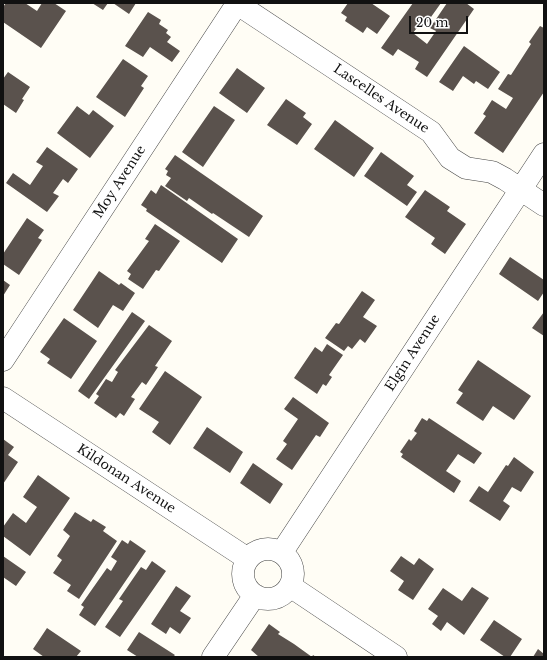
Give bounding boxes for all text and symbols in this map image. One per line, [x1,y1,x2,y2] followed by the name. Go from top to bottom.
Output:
[411,8,470,34] scale bar
[416,15,448,30] text: 20 m
[330,61,432,137] street label: Lascelles Avenue
[91,143,149,221] street label: Moy Avenue
[382,312,444,394] street label: Elgin Avenue
[74,441,178,517] street label: Kildonan Avenue

